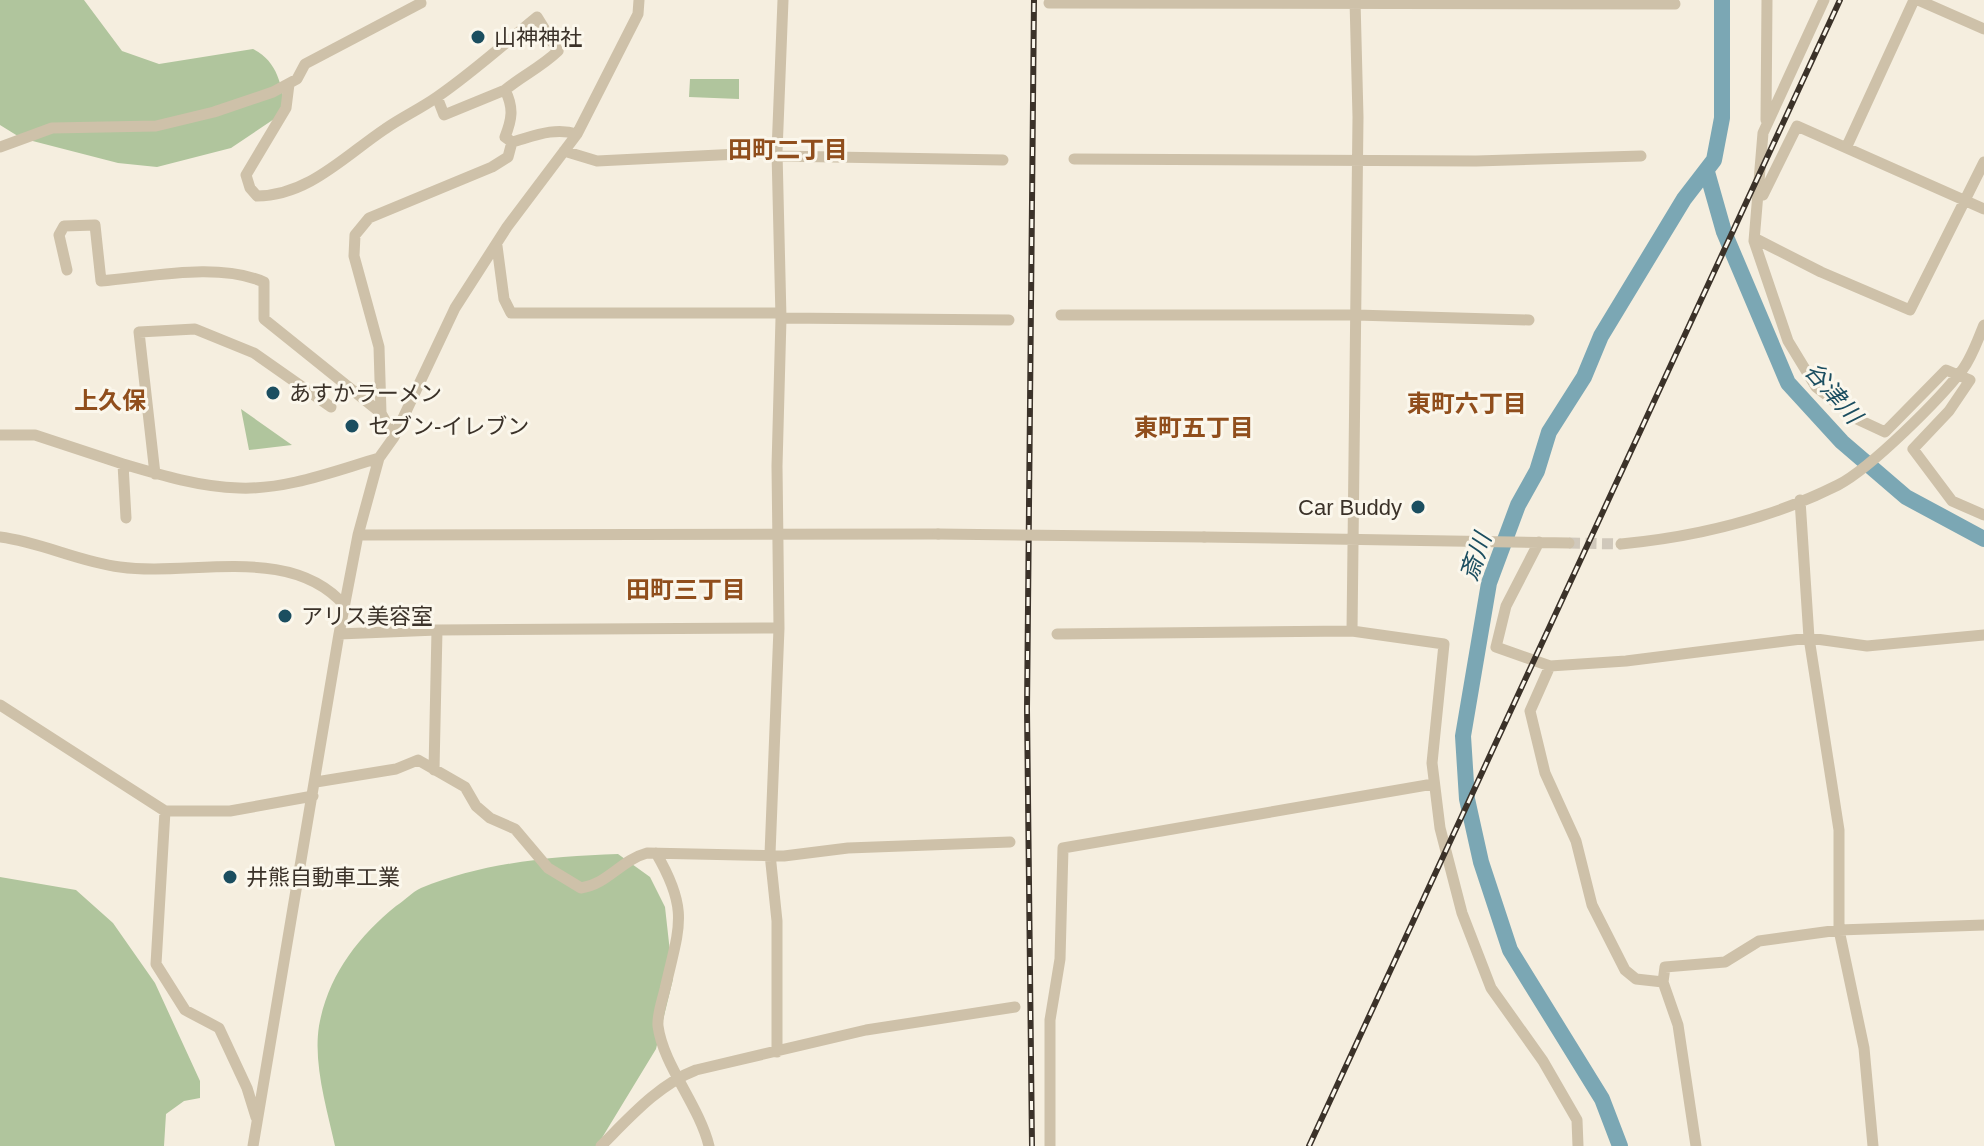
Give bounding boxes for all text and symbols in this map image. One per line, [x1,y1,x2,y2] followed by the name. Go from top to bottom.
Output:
[494,25,582,50] place label: 山神神社
[469,28,487,46] marker: 山神神社
[728,136,848,163] district label: 田町二丁目
[1800,357,1869,431] water label: 谷津川
[289,381,442,406] place label: あすかラーメン
[264,384,282,402] marker: あすかラーメン
[74,387,146,414] district label: 上久保
[1407,390,1527,417] district label: 東町六丁目
[368,414,529,439] place label: セブン-イレブン
[1134,414,1254,441] district label: 東町五丁目
[343,417,361,435] marker: セブン-イレブン
[1298,495,1402,520] place label: Car Buddy
[1409,498,1427,516] marker: Car Buddy
[1455,527,1497,584] water label: 斎川
[626,576,746,603] district label: 田町三丁目
[301,604,433,629] place label: アリス美容室
[276,607,294,625] marker: アリス美容室
[246,865,400,890] place label: 井熊自動車工業
[221,868,239,886] marker: 井熊自動車工業

